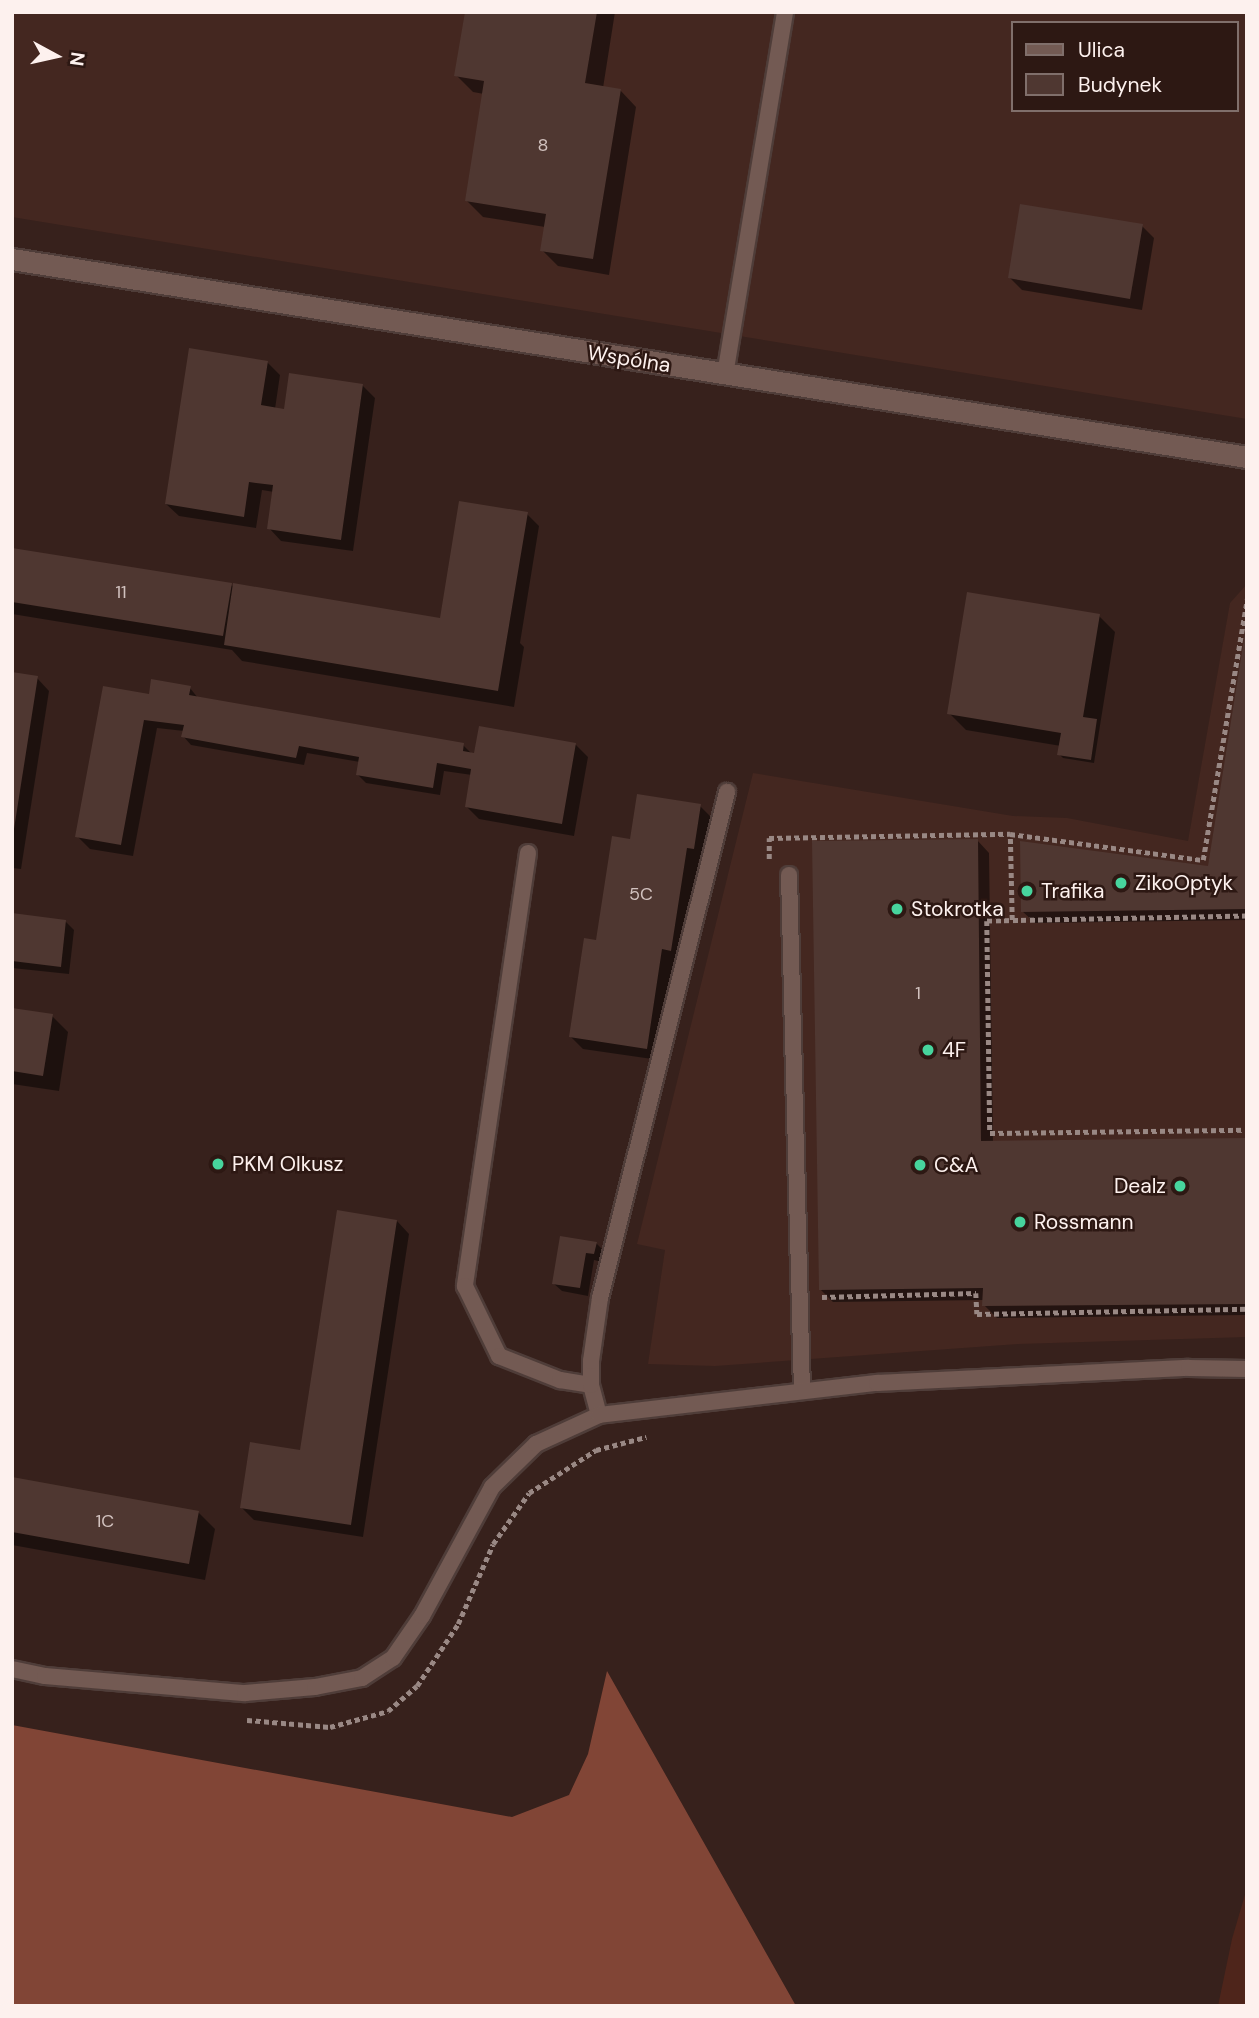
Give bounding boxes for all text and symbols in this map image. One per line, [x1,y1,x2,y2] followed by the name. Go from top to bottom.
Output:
[21,21,91,91] north arrow
[1010,21,1238,112] legend
[1078,36,1125,64] text: Ulica
[64,50,91,68] text: N
[1078,71,1162,99] text: Budynek
[538,134,548,156] house number: 8
[586,340,672,378] street label: Wspólna
[115,581,127,603] house number: 11
[1135,870,1233,896] place label: ZikoOptyk
[1113,875,1129,891] marker: ZikoOptyk
[1041,878,1105,904] place label: Trafika
[629,883,653,905] house number: 5C
[1019,883,1035,899] marker: Trafika
[911,896,1004,922] place label: Stokrotka
[889,901,905,917] marker: Stokrotka
[915,982,921,1004] house number: 1
[942,1037,966,1063] place label: 4F
[920,1042,936,1058] marker: 4F
[232,1151,343,1177] place label: PKM Olkusz
[934,1152,978,1178] place label: C&A
[210,1156,226,1172] marker: PKM Olkusz
[912,1157,928,1173] marker: C&A
[1114,1173,1166,1199] place label: Dealz
[1172,1178,1188,1194] marker: Dealz
[1034,1209,1134,1235] place label: Rossmann
[1012,1214,1028,1230] marker: Rossmann
[96,1510,114,1532] house number: 1C

